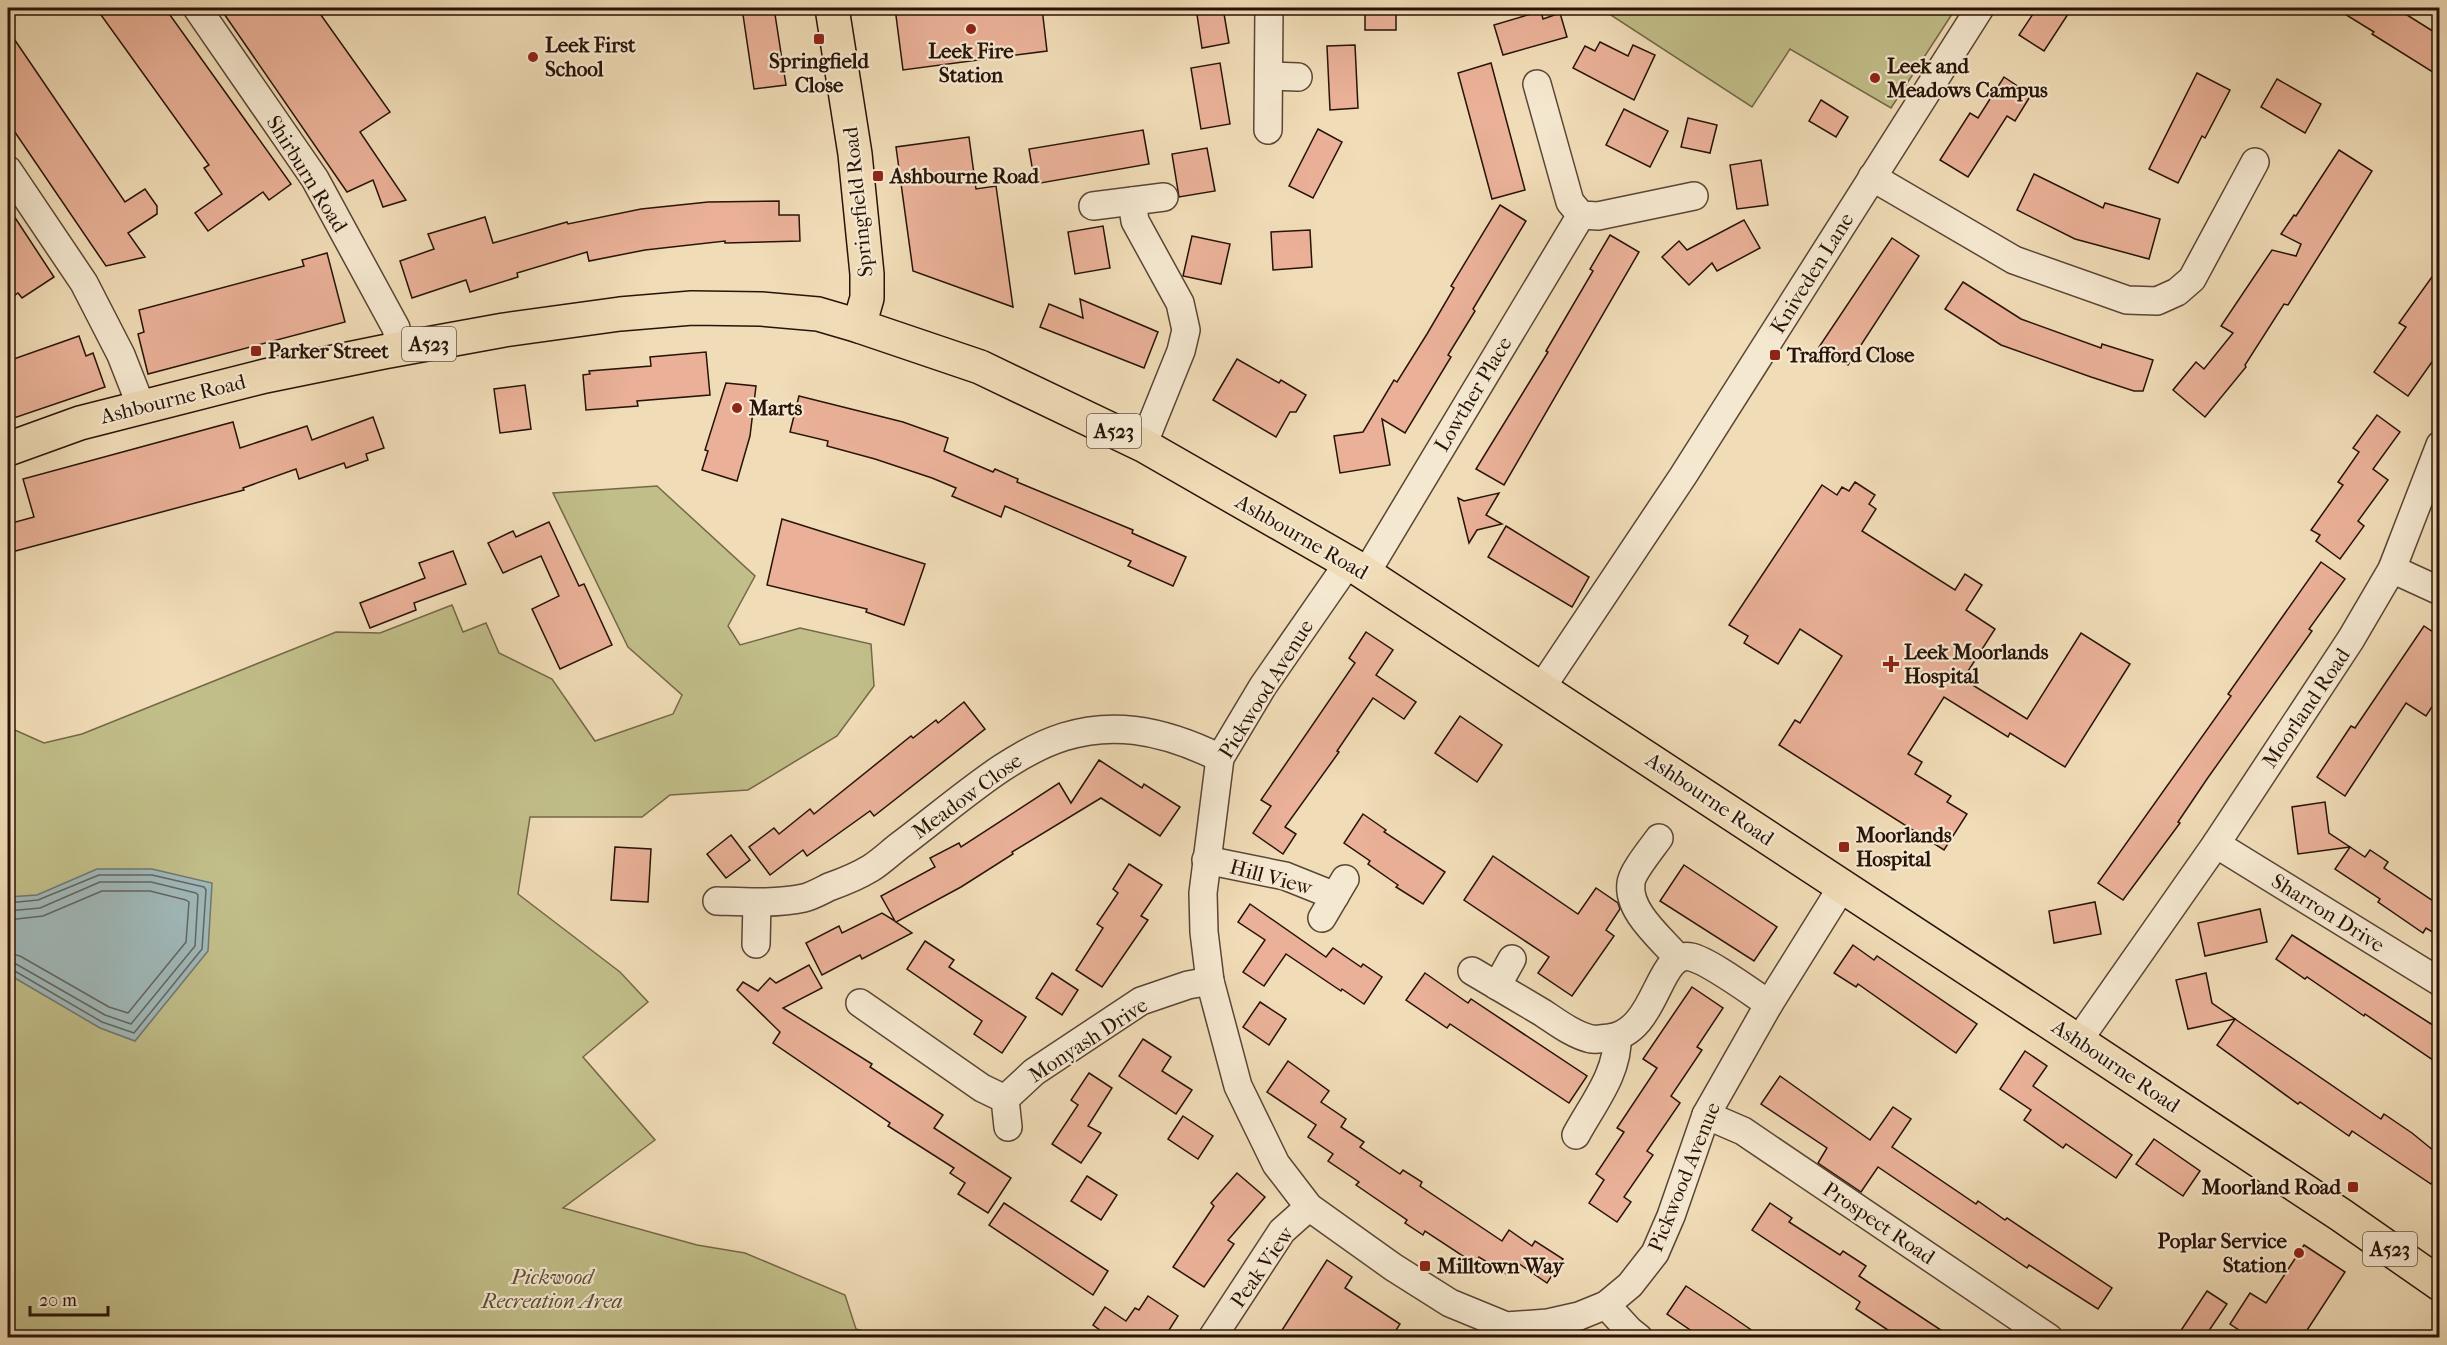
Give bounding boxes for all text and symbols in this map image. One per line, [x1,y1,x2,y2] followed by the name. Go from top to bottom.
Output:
[964,22,978,36] marker: Leek Fire Station
[812,32,826,46] marker: Springfield Close
[545,33,636,81] place label: Leek First School
[928,39,1014,87] place label: Leek Fire Station
[769,49,869,97] place label: Springfield Close
[526,50,540,64] marker: Leek First School
[1886,54,2048,102] place label: Leek and Meadows Campus
[1868,71,1882,85] marker: Leek and Meadows Campus
[262,111,353,237] street label: Shirburn Road
[838,125,878,278] street label: Springfield Road
[888,164,1040,188] place label: Ashbourne Road
[871,169,885,183] marker: Ashbourne Road
[1765,208,1859,338] street label: Kniveden Lane
[402,327,456,361] road number: A523
[1429,332,1517,456] street label: Lowther Place
[268,339,389,363] place label: Parker Street
[1786,343,1915,367] place label: Trafford Close
[249,344,263,358] marker: Parker Street
[1768,348,1782,362] marker: Trafford Close
[97,369,249,429] street label: Ashbourne Road
[748,396,802,420] place label: Marts
[730,401,744,415] marker: Marts
[1087,414,1141,448] road number: A523
[1231,489,1373,585] street label: Ashbourne Road
[1214,615,1318,763] street label: Pickwood Avenue
[1904,640,2049,688] place label: Leek Moorlands Hospital
[2257,643,2355,772] street label: Moorland Road
[1882,655,1900,673] marker: Leek Moorlands Hospital
[1641,747,1779,851] street label: Ashbourne Road
[908,748,1026,844] street label: Meadow Close
[1855,823,1952,871] place label: Moorlands Hospital
[1837,840,1851,854] marker: Moorlands Hospital
[1227,854,1316,900] street label: Hill View
[2267,869,2389,957] street label: Sharron Drive
[1024,993,1152,1087] street label: Monyash Drive
[2047,1014,2185,1118] street label: Ashbourne Road
[1643,1099,1725,1255] street label: Pickwood Avenue
[2201,1175,2342,1199] place label: Moorland Road
[1819,1177,1940,1270] street label: Prospect Road
[2346,1180,2360,1194] marker: Moorland Road
[1225,1221,1299,1312] street label: Peak View
[2158,1229,2288,1277] place label: Poplar Service Station
[2363,1232,2417,1266] road number: A523
[2292,1246,2306,1260] marker: Poplar Service Station
[1436,1254,1566,1278] place label: Milltown Way
[1418,1259,1432,1273] marker: Milltown Way
[479,1265,623,1313] park label: Pickwood Recreation Area
[30,1279,108,1317] scale bar
[39,1290,77,1311] text: 20 m

